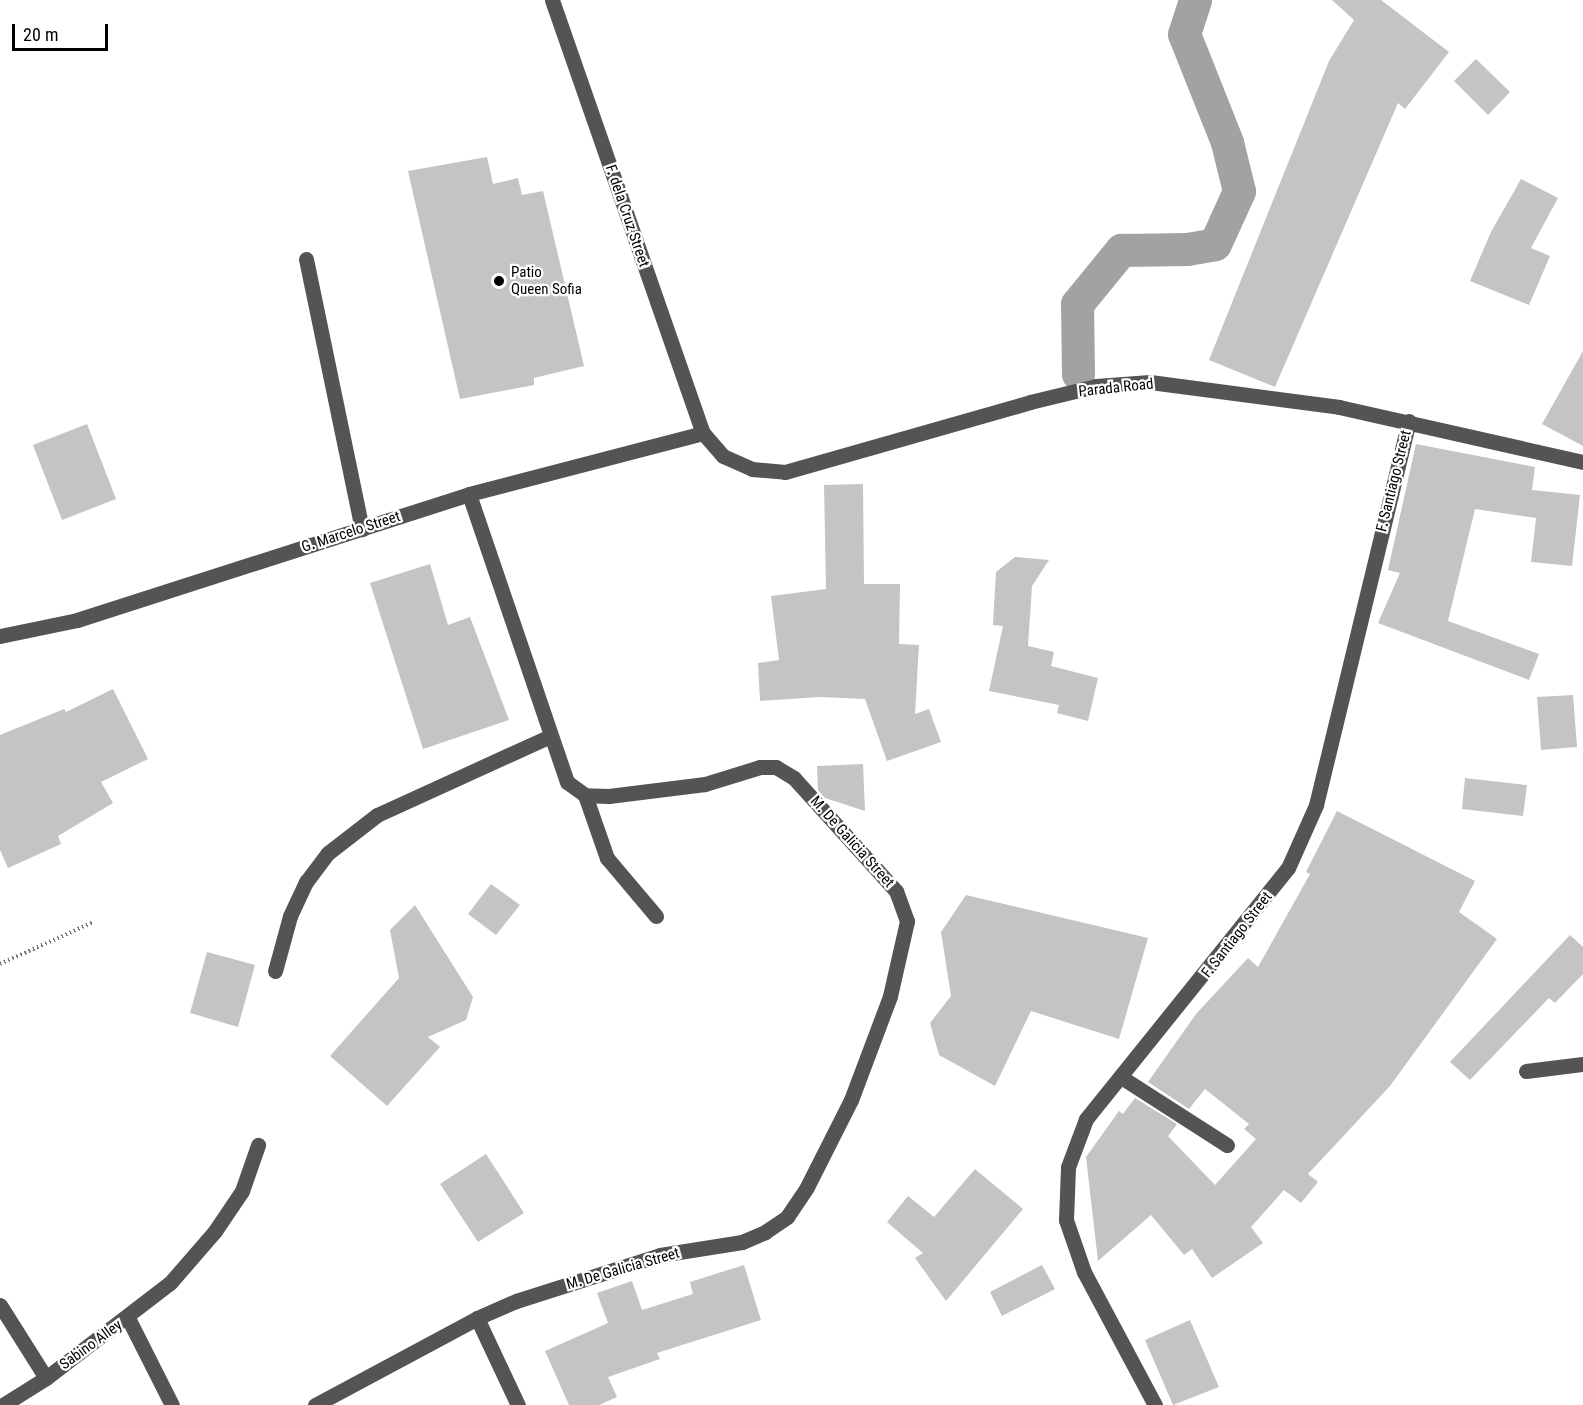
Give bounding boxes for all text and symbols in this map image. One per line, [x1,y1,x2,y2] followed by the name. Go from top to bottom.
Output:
[15,12,111,50] scale bar
[23,24,58,45] text: 20 m
[601,163,653,269] street label: F. dela Cruz Street
[511,263,582,298] place label: Patio Queen Sofia
[492,274,506,288] marker: Patio Queen Sofia
[1078,375,1154,401] street label: Parada Road
[1373,429,1415,533] street label: F. Santiago Street
[299,508,403,556] street label: G. Marcelo Street
[806,793,898,891] street label: M. De Galicia Street
[1198,889,1276,981] street label: F. Santiago Street
[564,1244,682,1294] street label: M. De Galicia Street
[56,1316,126,1374] street label: Sabino Alley

